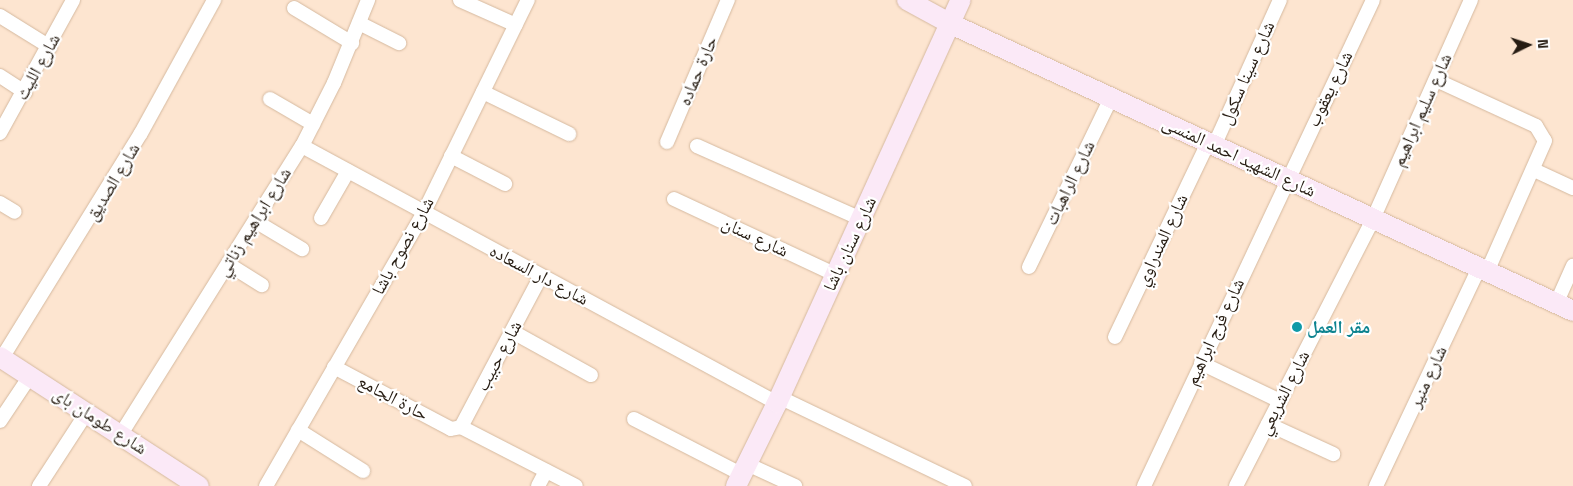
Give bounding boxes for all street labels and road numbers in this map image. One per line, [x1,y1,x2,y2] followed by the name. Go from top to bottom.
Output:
[1215,18,1279,128] street label: شارع سينا سكول
[11,30,65,104] street label: شارع الليث
[674,33,722,109] street label: حارة حماده
[1302,48,1358,130] street label: شارع يعقوب
[1387,50,1457,170] street label: شارع سليم ابراهيم
[1159,112,1319,202] street label: شارع الشهيد احمد المنسى
[1040,137,1100,229] street label: شارع الراهبات
[81,139,145,225] street label: شارع الصديق
[212,164,296,280] street label: شارع ابراهيم زناتي
[1131,191,1193,289] street label: شارع المندراوي
[367,193,439,299] street label: شارع نصوح باشا
[819,193,881,295] street label: شارع سنان باشا
[718,212,792,262] street label: شارع سنان
[486,240,592,310] street label: شارع دار السعاده
[1181,275,1249,389] street label: شارع فرج ابراهيم
[471,317,527,395] street label: شارع حبيب
[1404,343,1452,411] street label: شارع منير
[1253,347,1315,439] street label: شارع الشريعي
[354,371,432,425] street label: حارة الجامع
[49,383,151,459] street label: شارع طومان باى

